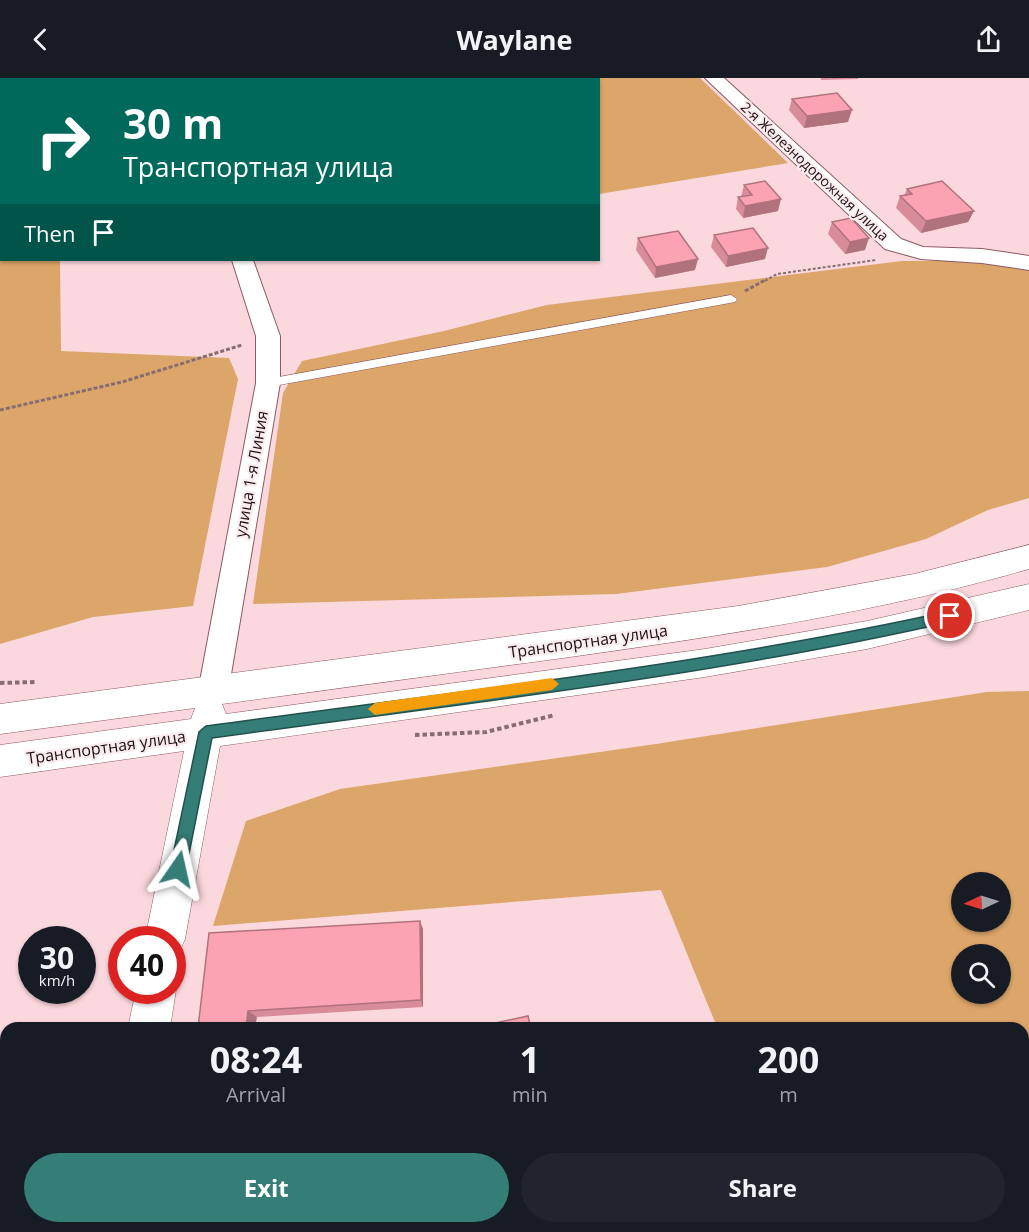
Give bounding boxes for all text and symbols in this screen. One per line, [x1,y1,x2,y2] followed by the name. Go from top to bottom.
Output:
[456,21,573,58] text: Waylane
[24,23,57,56] icon: back
[972,23,1005,56] icon: share
[123,94,223,151] text: 30 m
[737,97,893,245] street label: 2-я Железнодорожная улица
[24,102,102,180] icon: right
[123,148,394,185] text: Транспортная улица
[87,216,120,249] icon: arrive
[24,218,75,248] text: Then
[229,409,273,539] street label: улица 1-я Линия
[924,590,975,641] pin
[933,599,966,632] icon: arrive
[507,619,669,663] street label: Транспортная улица
[25,725,187,769] street label: Транспортная улица
[146,837,210,901] position arrow
[951,872,1011,932] north arrow
[951,872,1011,1004] map controls
[108,926,186,1004] speed limit sign: 40
[40,937,74,978] text: 30
[951,944,1011,1004] button: search
[39,970,75,990] text: km/h
[210,1035,302,1084] text: 08:24
[520,1035,540,1084] text: 1
[758,1035,819,1084] text: 200
[226,1081,286,1108] text: Arrival
[512,1081,548,1108] text: min
[779,1081,798,1108] text: m
[24,1153,509,1222] button: Exit
[521,1153,1005,1222] button: Share

